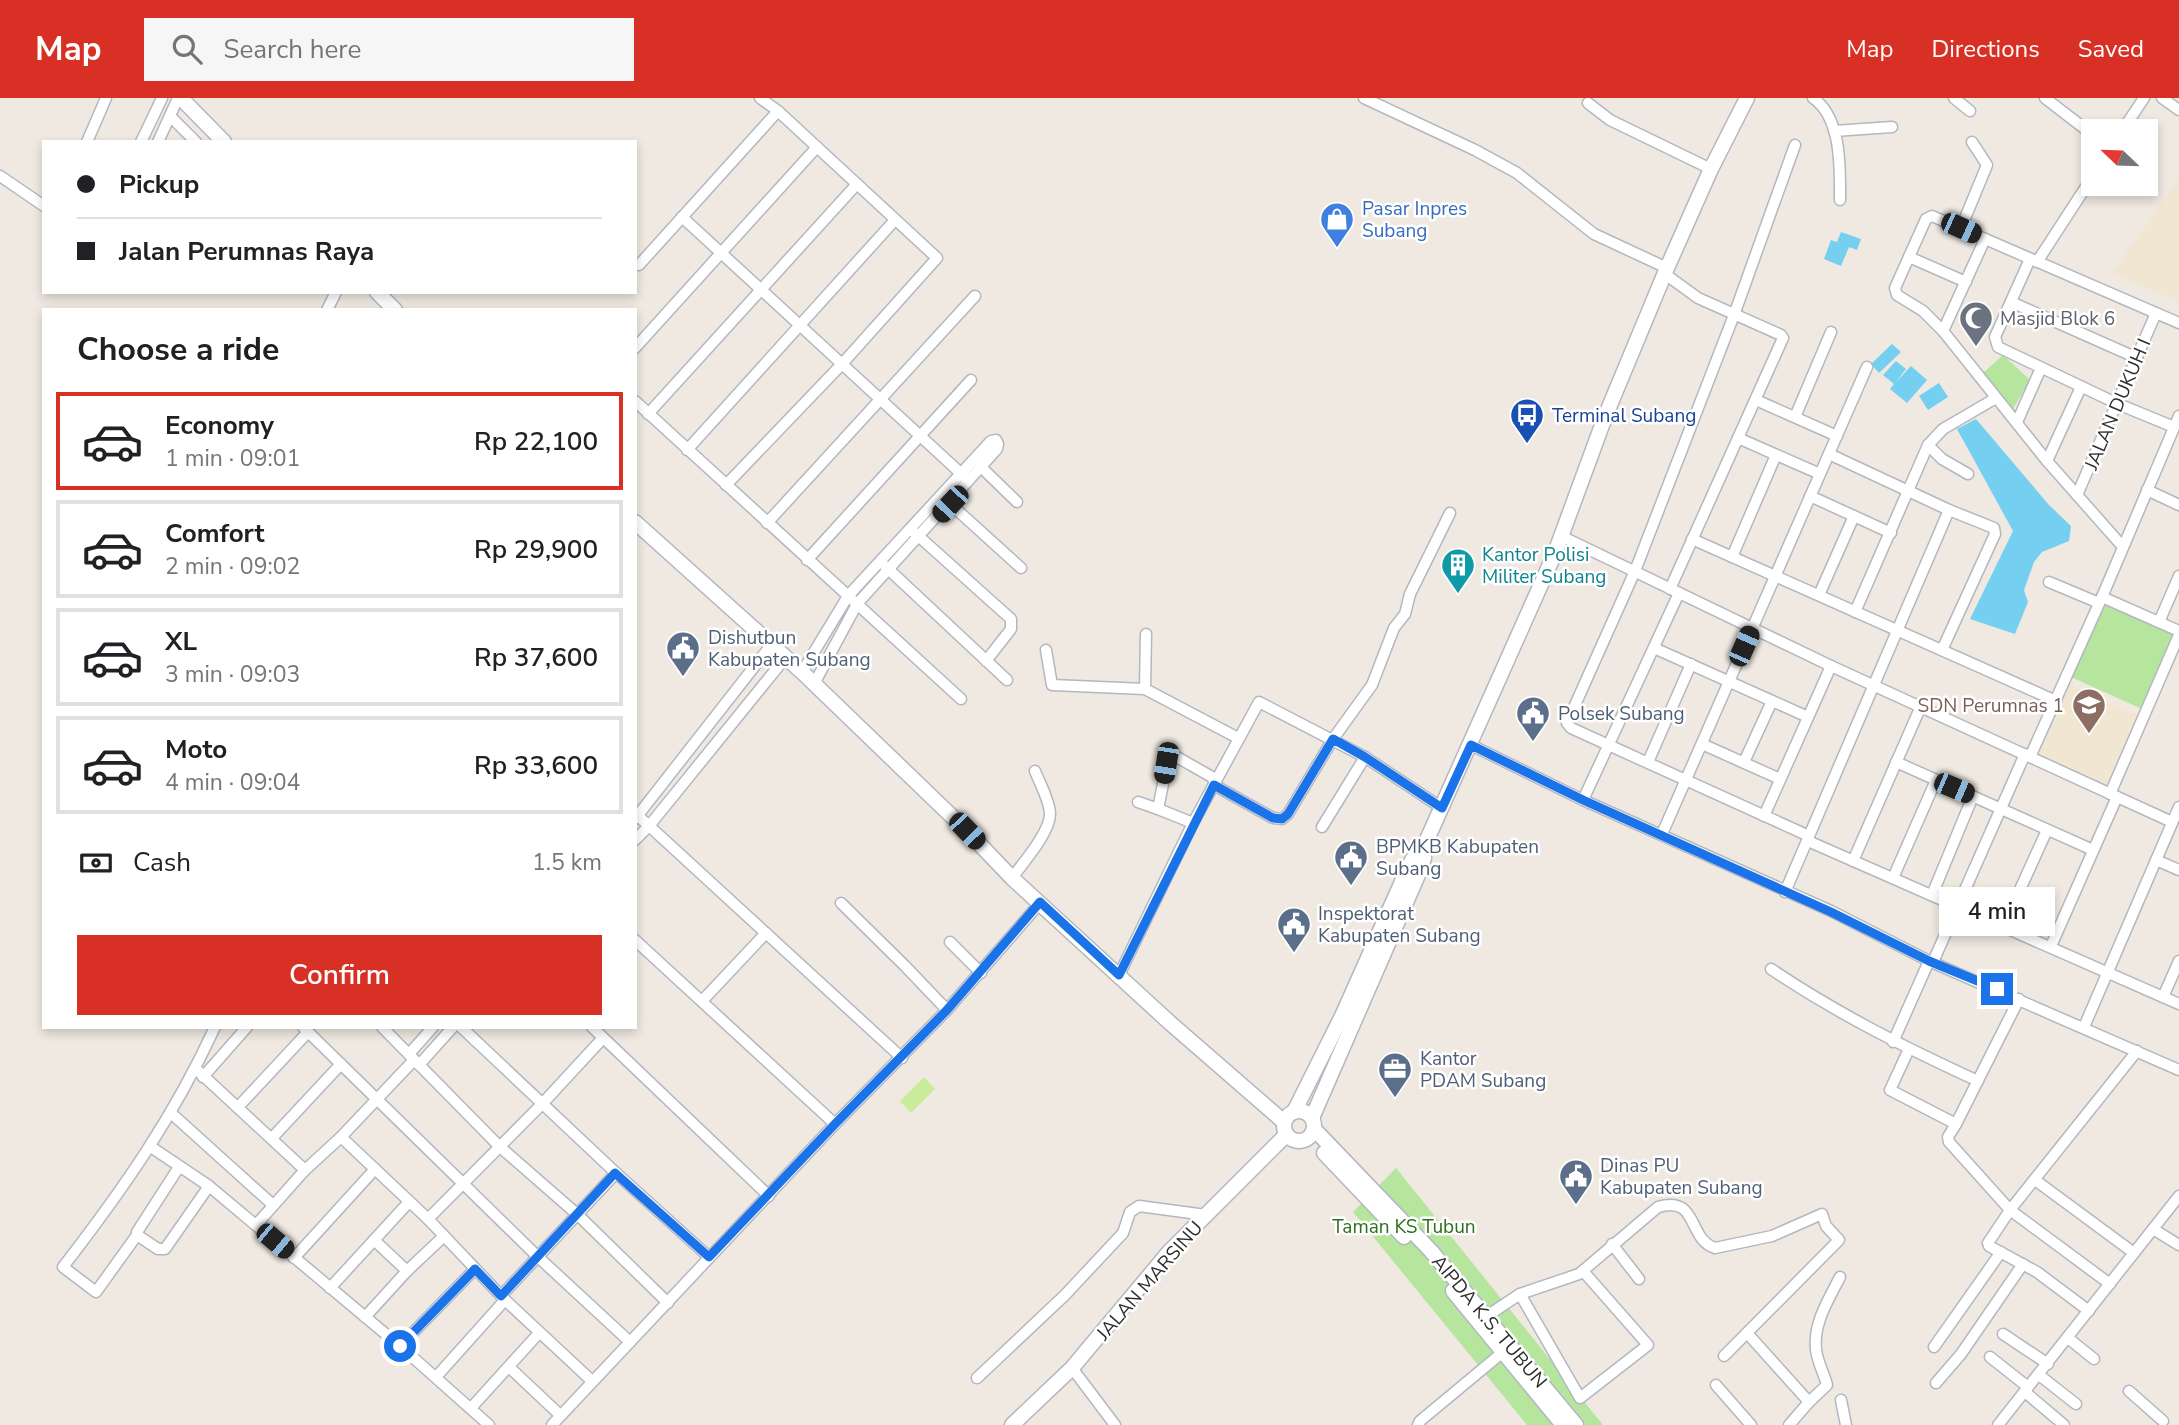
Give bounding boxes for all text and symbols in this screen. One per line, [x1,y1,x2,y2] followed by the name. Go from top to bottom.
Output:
[144,18,634,81] search box
[35,27,102,72] text: Map
[168,30,206,68] icon: search
[224,32,361,67] text: Search here
[1846,33,1893,65] text: Map
[1931,33,2040,65] text: Directions
[2078,33,2144,65] text: Saved
[2081,119,2158,196] north arrow
[2081,119,2158,196] map controls
[119,167,199,202] text: Pickup
[1362,196,1467,244] place label: Pasar Inpres Subang
[1318,200,1356,249] shop icon: Pasar Inpres Subang
[1938,210,1985,246] car
[119,234,374,269] text: Jalan Perumnas Raya
[1957,299,1995,348] mosque icon: Masjid Blok 6
[2000,306,2115,332] place label: Masjid Blok 6
[77,328,279,371] text: Choose a ride
[2078,335,2157,475] street label: JALAN DUKUH I
[1508,396,1546,445] bus stop icon: Terminal Subang
[1552,403,1696,429] place label: Terminal Subang
[165,408,274,443] text: Economy
[81,410,144,473] icon: car
[474,424,598,459] text: Rp 22,100
[165,443,300,474] text: 1 min · 09:01
[928,481,973,527] car
[165,516,265,551] text: Comfort
[81,518,144,581] icon: car
[474,532,598,567] text: Rp 29,900
[1482,542,1606,590] place label: Kantor Polisi Militer Subang
[1439,546,1477,595] building icon: Kantor Polisi Militer Subang
[165,551,300,582] text: 2 min · 09:02
[1726,623,1763,669] car
[165,624,197,659] text: XL
[708,625,871,673] place label: Dishutbun Kabupaten Subang
[81,626,144,689] icon: car
[664,629,702,678] public building icon: Dishutbun Kabupaten Subang
[474,640,598,675] text: Rp 37,600
[165,659,300,690] text: 3 min · 09:03
[2070,686,2108,735] school or university icon: SDN Perumnas 1
[1918,693,2064,719] place label: SDN Perumnas 1
[1514,694,1552,743] public building icon: Polsek Subang
[1558,701,1685,727] place label: Polsek Subang
[165,732,227,767] text: Moto
[81,734,144,797] icon: car
[1153,741,1180,785] car
[474,748,598,783] text: Rp 33,600
[165,767,300,798] text: 4 min · 09:04
[1931,770,1978,806] car
[945,809,990,853] car
[1376,834,1539,882] place label: BPMKB Kabupaten Subang
[1332,838,1370,887] public building icon: BPMKB Kabupaten Subang
[77,844,115,882] icon: cash
[133,845,191,880] text: Cash
[532,847,602,878] text: 1.5 km
[1939,888,2055,936] callout: 4 min
[1968,896,2026,927] text: 4 min
[1318,901,1481,949] place label: Inspektorat Kabupaten Subang
[1275,905,1313,954] public building icon: Inspektorat Kabupaten Subang
[77,935,602,1015] button: Confirm
[1981,973,2013,1005] route end
[1420,1046,1546,1094] place label: Kantor PDAM Subang
[1376,1050,1414,1099] office icon: Kantor PDAM Subang
[1600,1153,1763,1201] place label: Dinas PU Kabupaten Subang
[1557,1157,1595,1206] public building icon: Dinas PU Kabupaten Subang
[1332,1214,1476,1240] park label: Taman KS Tubun
[1090,1216,1209,1347] street label: JALAN MARSINU
[253,1219,298,1263] car
[1426,1249,1553,1394] street label: AIPDA K.S. TUBUN
[384,1330,416,1362] route start

